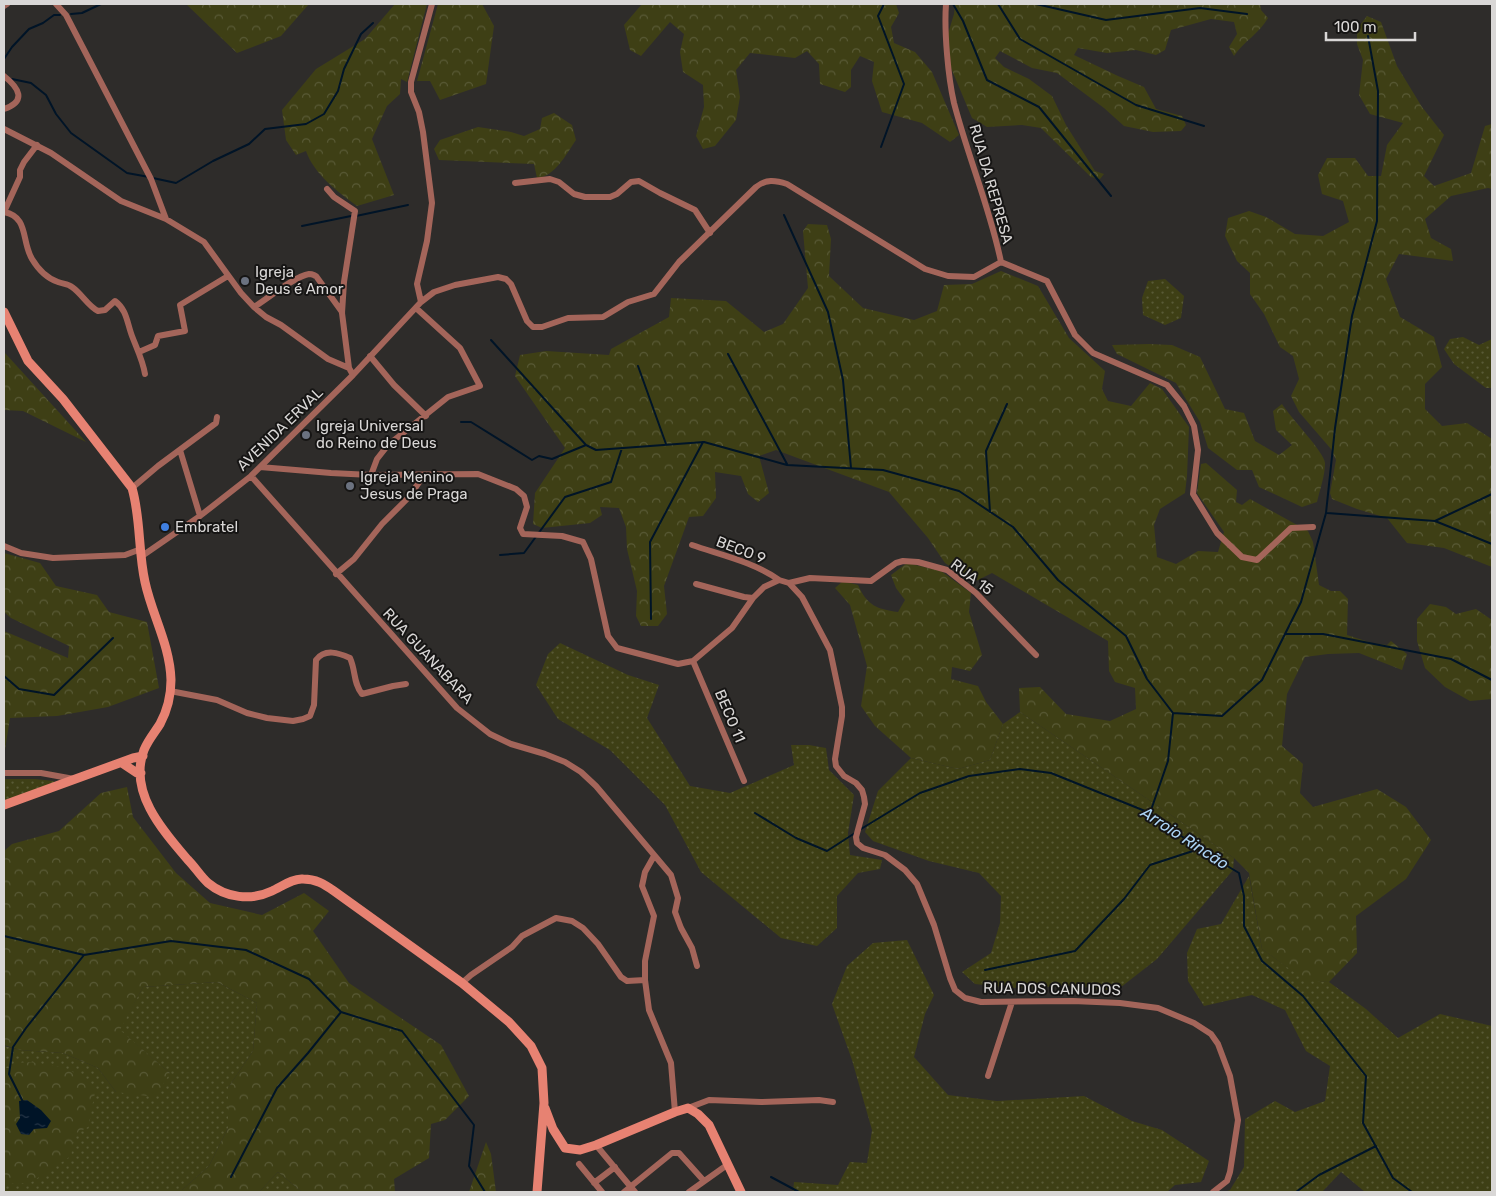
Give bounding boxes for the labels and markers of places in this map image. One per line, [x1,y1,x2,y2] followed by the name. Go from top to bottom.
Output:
[255,263,344,298] place label: Igreja Deus é Amor
[239,275,251,287] marker: Igreja Deus é Amor
[316,417,437,452] place label: Igreja Universal do Reino de Deus
[300,429,312,441] marker: Igreja Universal do Reino de Deus
[360,468,468,503] place label: Igreja Menino Jesus de Praga
[344,480,356,492] marker: Igreja Menino Jesus de Praga
[175,518,238,536] place label: Embratel
[159,521,171,533] marker: Embratel

